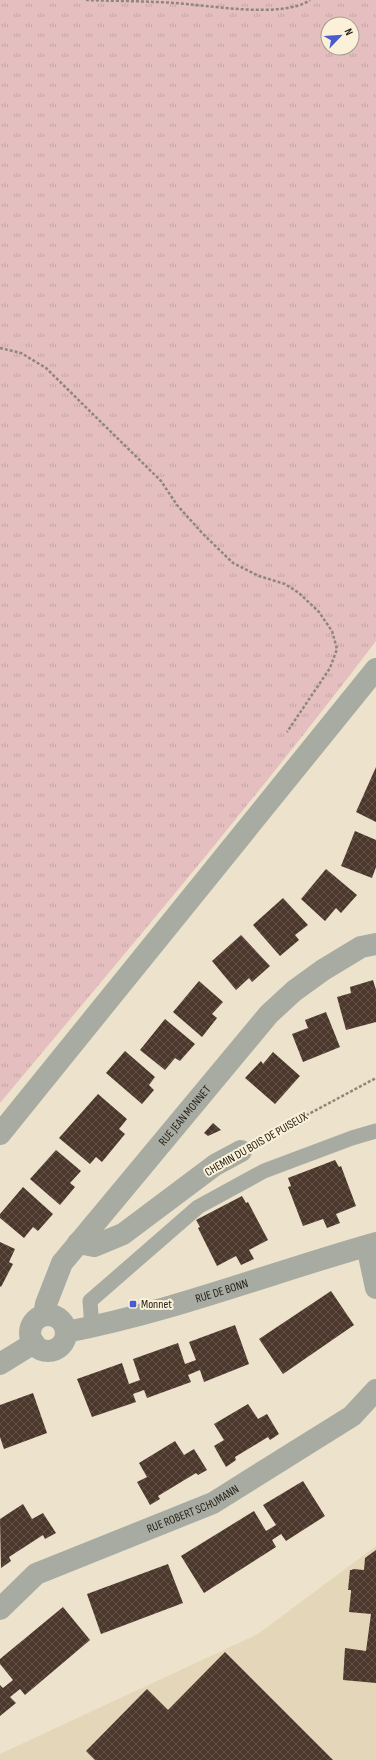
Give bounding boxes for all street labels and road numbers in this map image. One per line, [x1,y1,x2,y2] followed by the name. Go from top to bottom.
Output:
[156,1082,214,1149] street label: RUE JEAN MONNET
[202,1108,311,1180] street label: CHEMIN DU BOIS DE PUISEUX
[193,1276,250,1307] street label: RUE DE BONN
[145,1482,242,1537] street label: RUE ROBERT SCHUMANN

